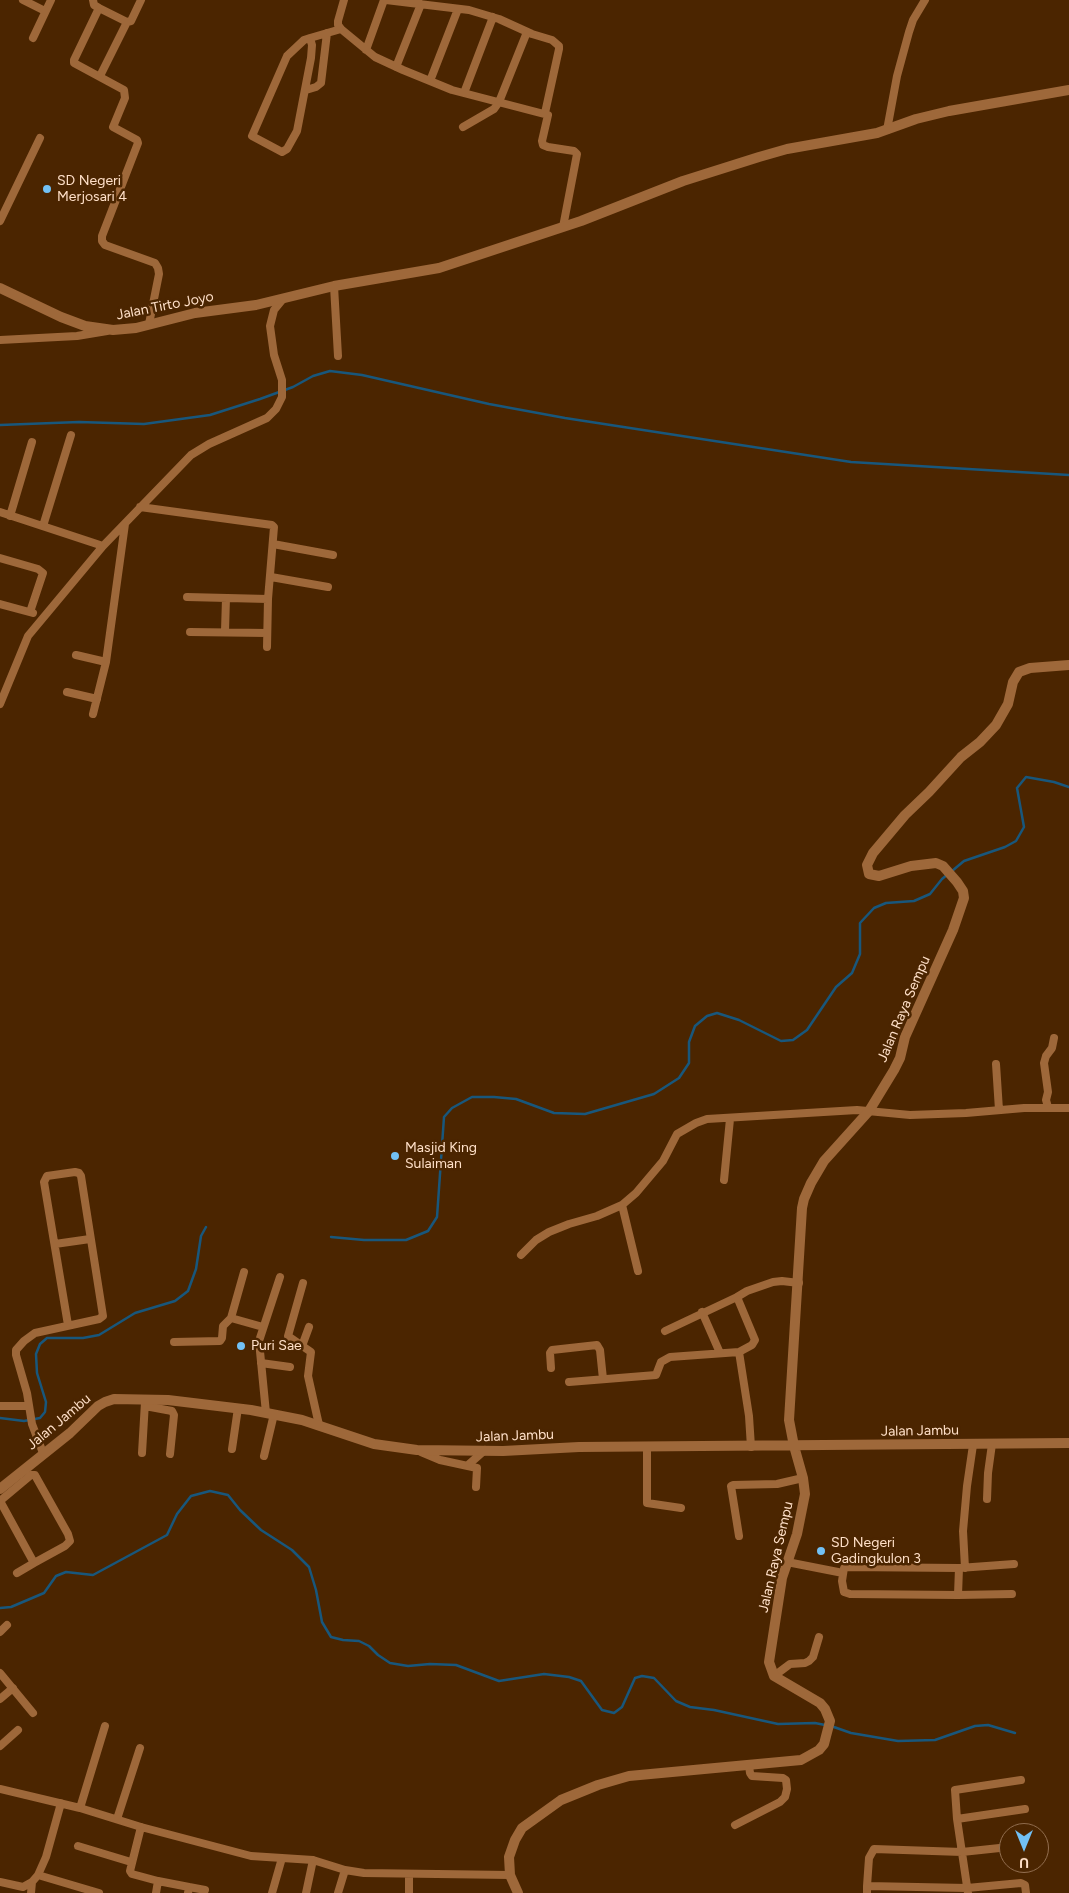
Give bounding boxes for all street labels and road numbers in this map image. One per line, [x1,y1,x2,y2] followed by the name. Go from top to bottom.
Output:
[115,288,215,324] street label: Jalan Tirto Joyo
[874,953,934,1065] street label: Jalan Raya Sempu
[24,1390,94,1454] street label: Jalan Jambu
[881,1422,959,1440] street label: Jalan Jambu
[476,1426,554,1446] street label: Jalan Jambu
[755,1500,797,1614] street label: Jalan Raya Sempu

